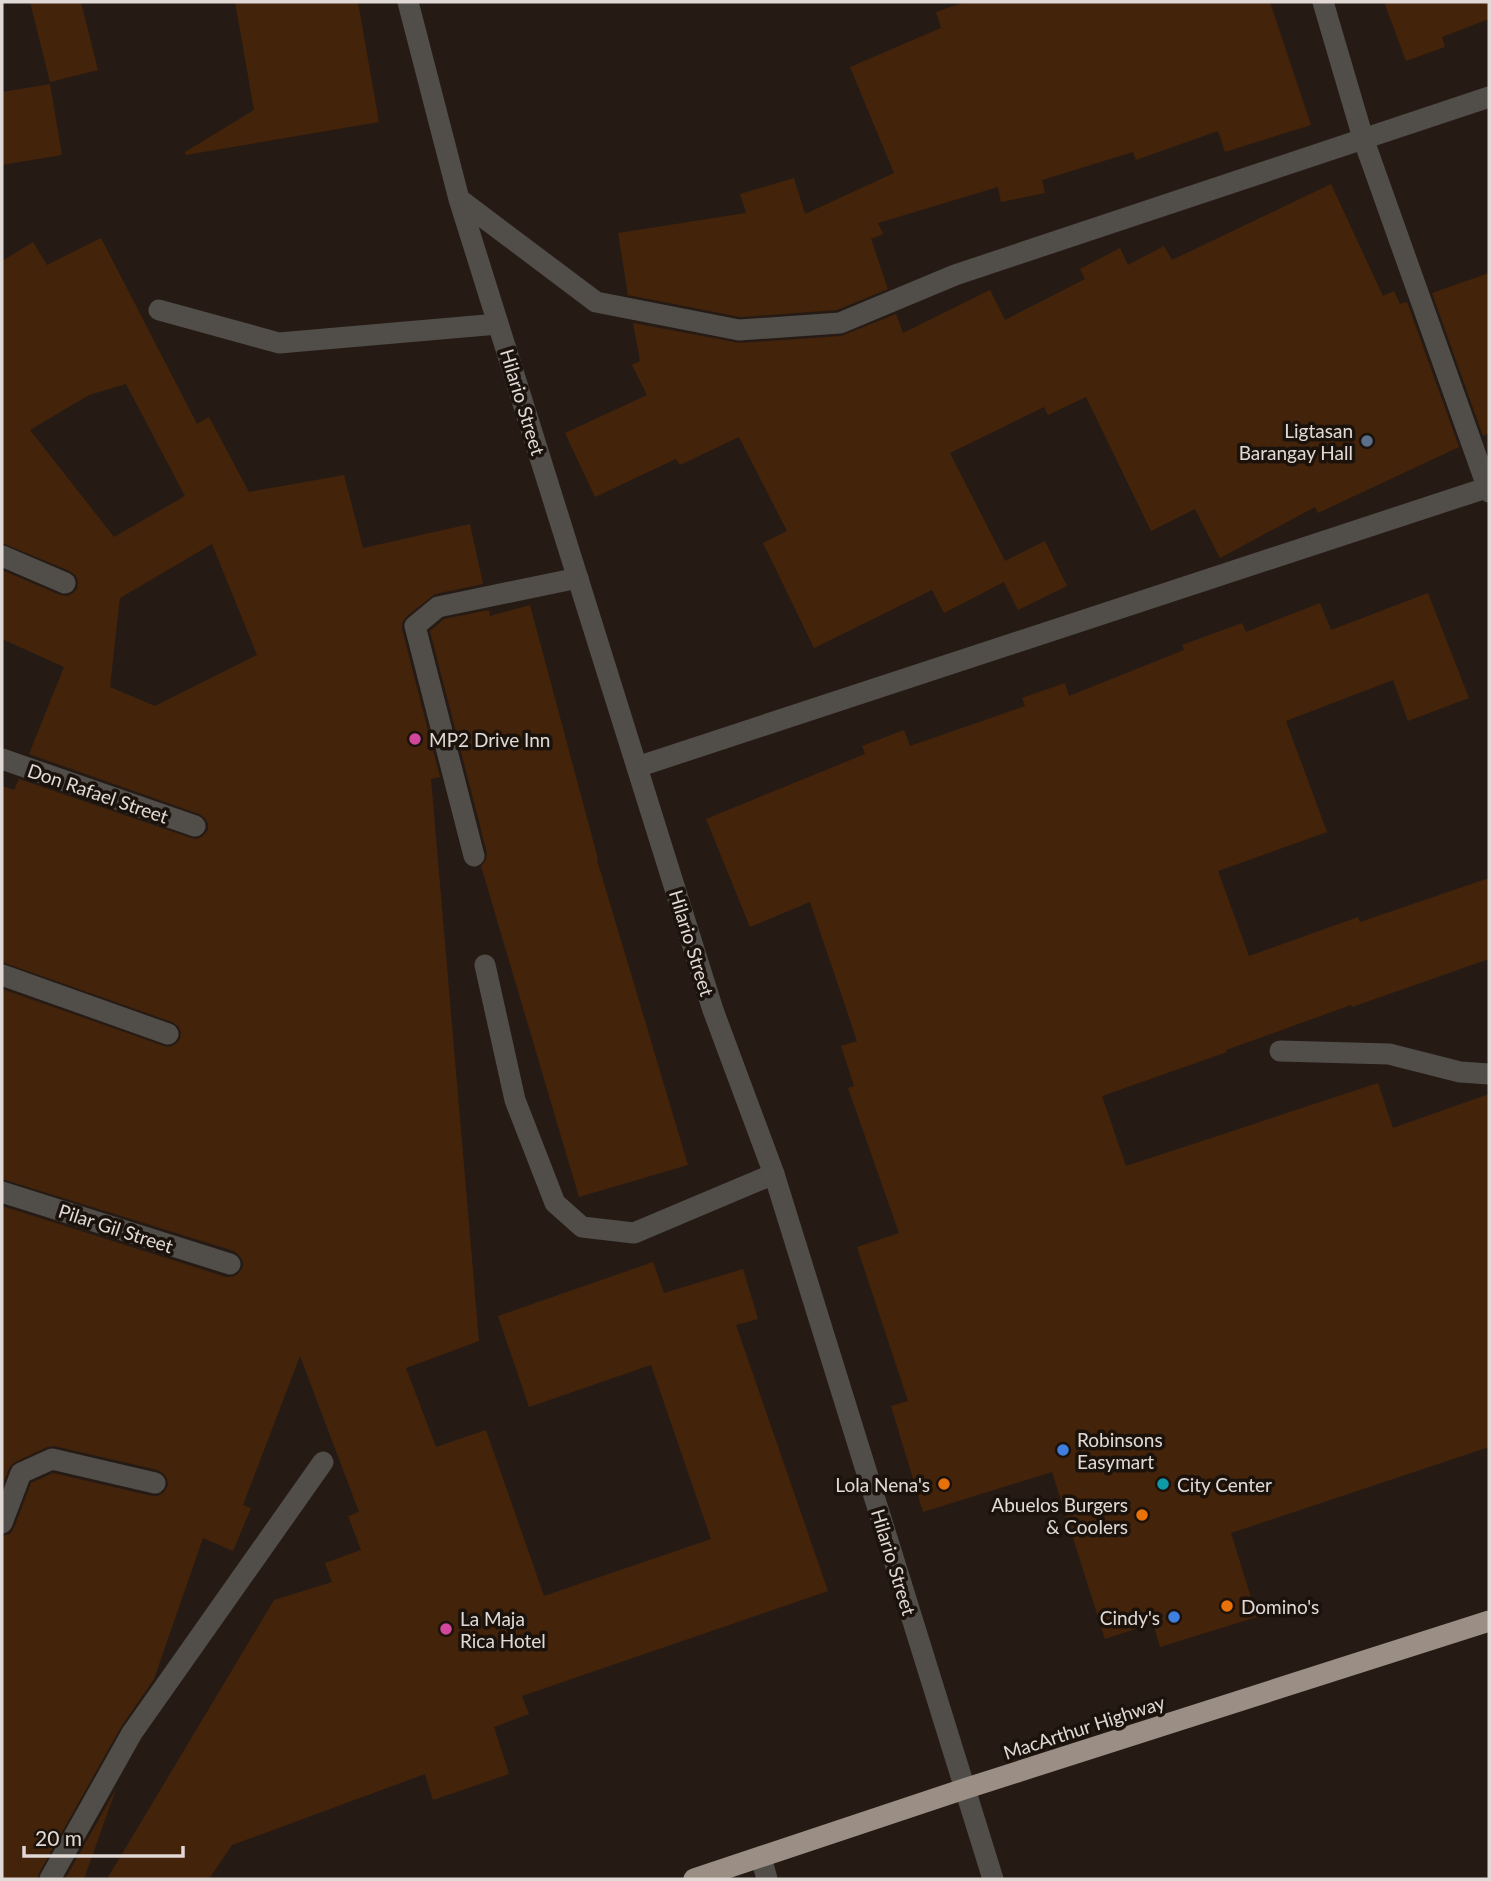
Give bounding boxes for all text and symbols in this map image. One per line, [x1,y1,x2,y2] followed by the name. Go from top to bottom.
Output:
[496,346,550,458] street label: Hilario Street
[1239,419,1353,464] place label: Ligtasan Barangay Hall
[1359,433,1375,449] marker: Ligtasan Barangay Hall
[429,728,550,751] place label: MP2 Drive Inn
[407,731,423,747] marker: MP2 Drive Inn
[25,758,171,828] street label: Don Rafael Street
[665,887,719,999] street label: Hilario Street
[56,1199,176,1257] street label: Pilar Gil Street
[1077,1428,1163,1473] place label: Robinsons Easymart
[1055,1442,1071,1458] marker: Robinsons Easymart
[835,1473,930,1496] place label: Lola Nena's
[1177,1473,1272,1496] place label: City Center
[936,1476,952,1492] marker: Lola Nena's
[1155,1476,1171,1492] marker: City Center
[991,1493,1128,1538] place label: Abuelos Burgers & Coolers
[867,1506,921,1618] street label: Hilario Street
[1134,1507,1150,1523] marker: Abuelos Burgers & Coolers
[1241,1595,1319,1618] place label: Domino's
[1219,1598,1235,1614] marker: Domino's
[1100,1606,1160,1629] place label: Cindy's
[460,1607,546,1652] place label: La Maja Rica Hotel
[1166,1609,1182,1625] marker: Cindy's
[438,1621,454,1637] marker: La Maja Rica Hotel
[1000,1690,1168,1764] street label: MacArthur Highway
[24,1814,184,1858] scale bar
[35,1825,82,1850] text: 20 m

